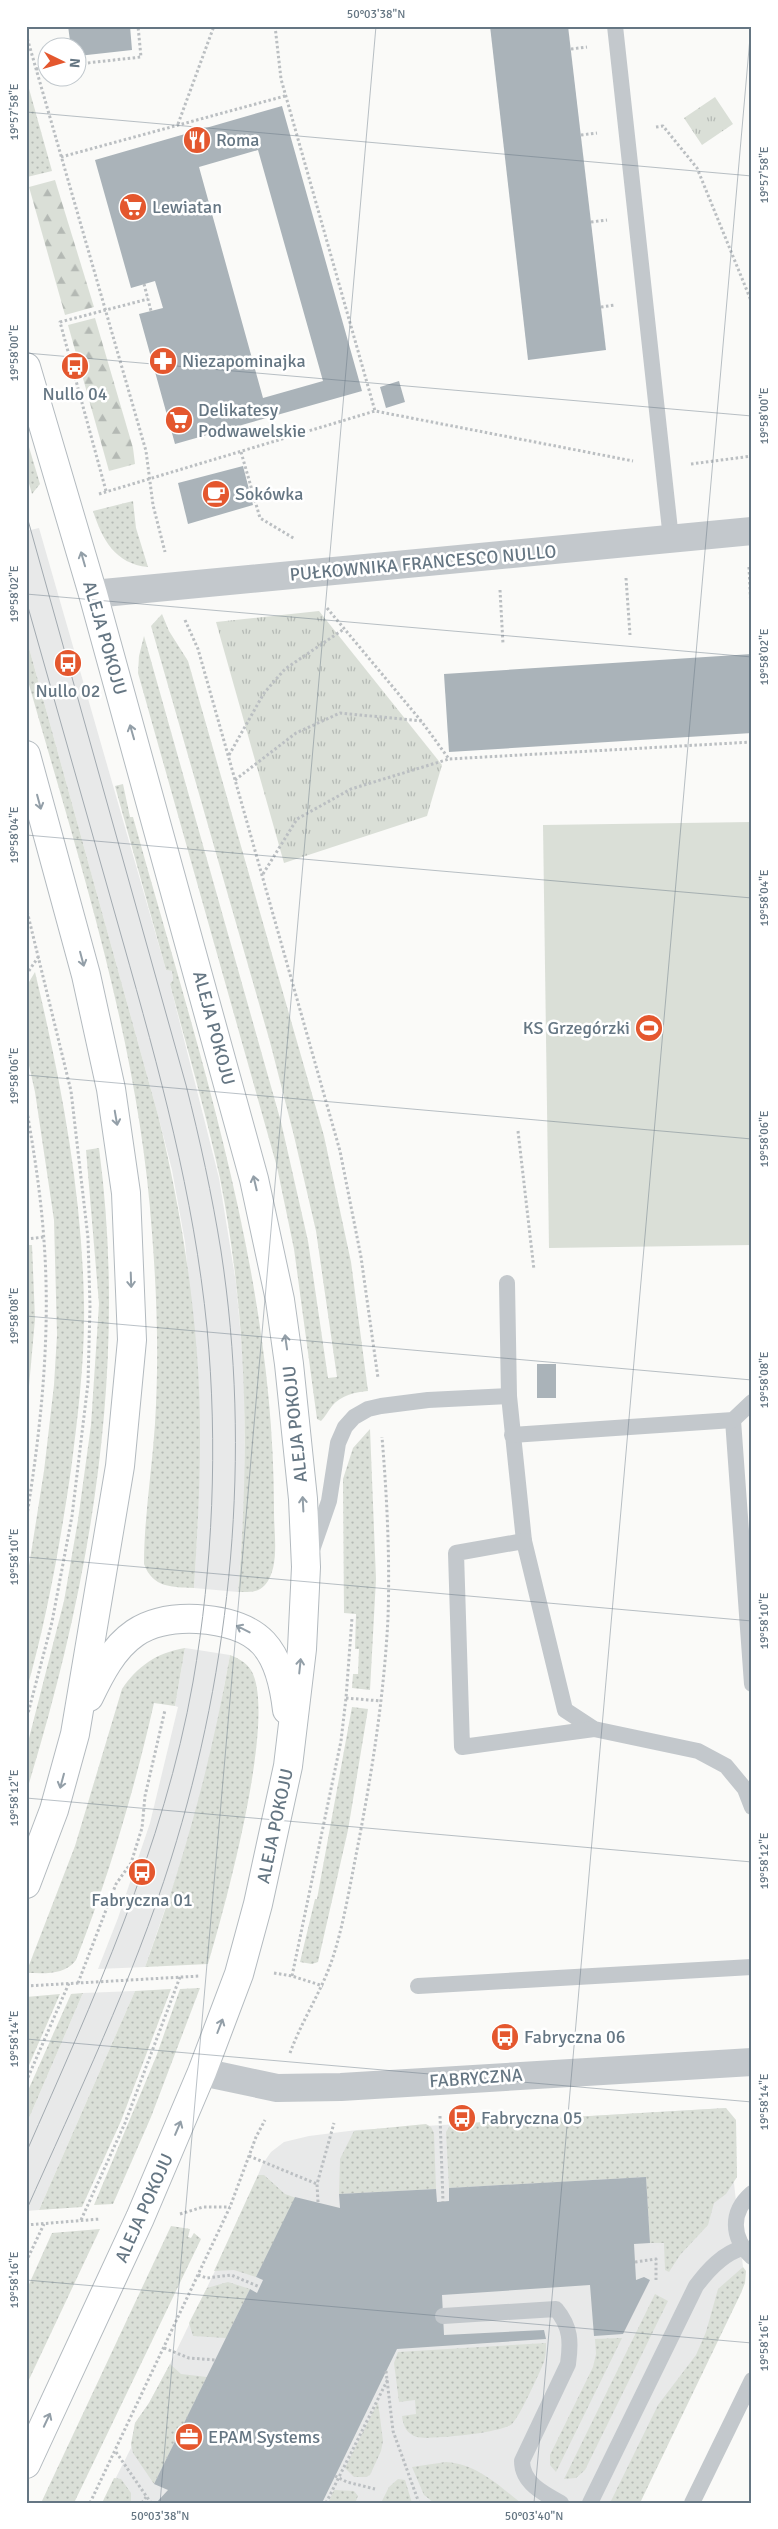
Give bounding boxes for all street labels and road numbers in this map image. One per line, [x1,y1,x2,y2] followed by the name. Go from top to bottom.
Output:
[289,540,557,586] street label: PUŁKOWNIKA FRANCESCO NULLO
[78,579,132,697] street label: ALEJA POKOJU
[188,969,240,1087] street label: ALEJA POKOJU
[278,1365,312,1483] street label: ALEJA POKOJU
[252,1766,298,1886] street label: ALEJA POKOJU
[429,2064,523,2092] street label: FABRYCZNA
[110,2150,178,2266] street label: ALEJA POKOJU

